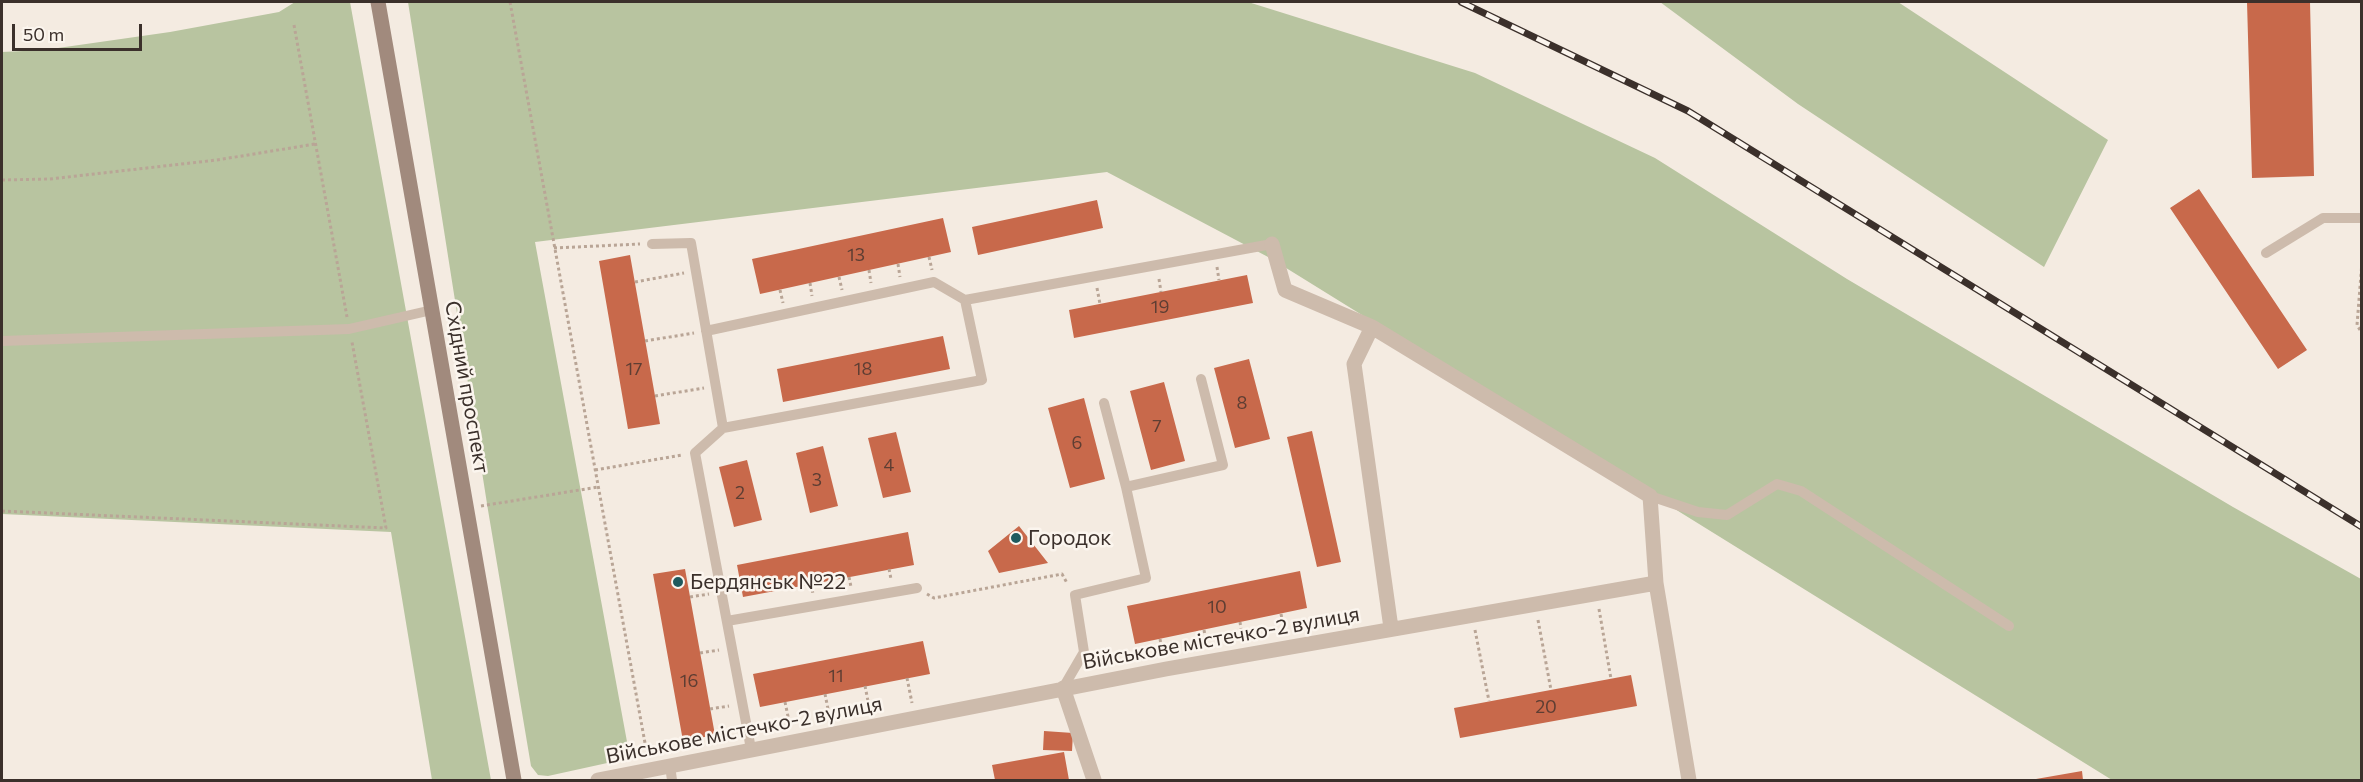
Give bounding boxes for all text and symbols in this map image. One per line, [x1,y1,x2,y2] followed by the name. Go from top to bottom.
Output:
[15,12,146,50] scale bar
[23,23,64,45] text: 50 m
[847,244,865,266] house number: 13
[1151,296,1169,318] house number: 19
[439,299,495,475] street label: Східний проспект
[625,358,643,380] house number: 17
[854,358,872,380] house number: 18
[1237,392,1247,414] house number: 8
[1152,415,1162,437] house number: 7
[1072,432,1082,454] house number: 6
[884,454,894,476] house number: 4
[812,469,822,491] house number: 3
[735,482,745,504] house number: 2
[1028,525,1112,551] place label: Городок
[1009,531,1023,545] marker: Городок
[690,569,846,595] place label: Бердянськ №22
[671,575,685,589] marker: Бердянськ №22
[1207,596,1227,618] house number: 10
[1080,601,1362,675] street label: Військове містечко-2 вулиця
[828,665,844,687] house number: 11
[680,670,698,692] house number: 16
[604,691,884,769] street label: Військове містечко-2 вулиця
[1535,696,1557,718] house number: 20

